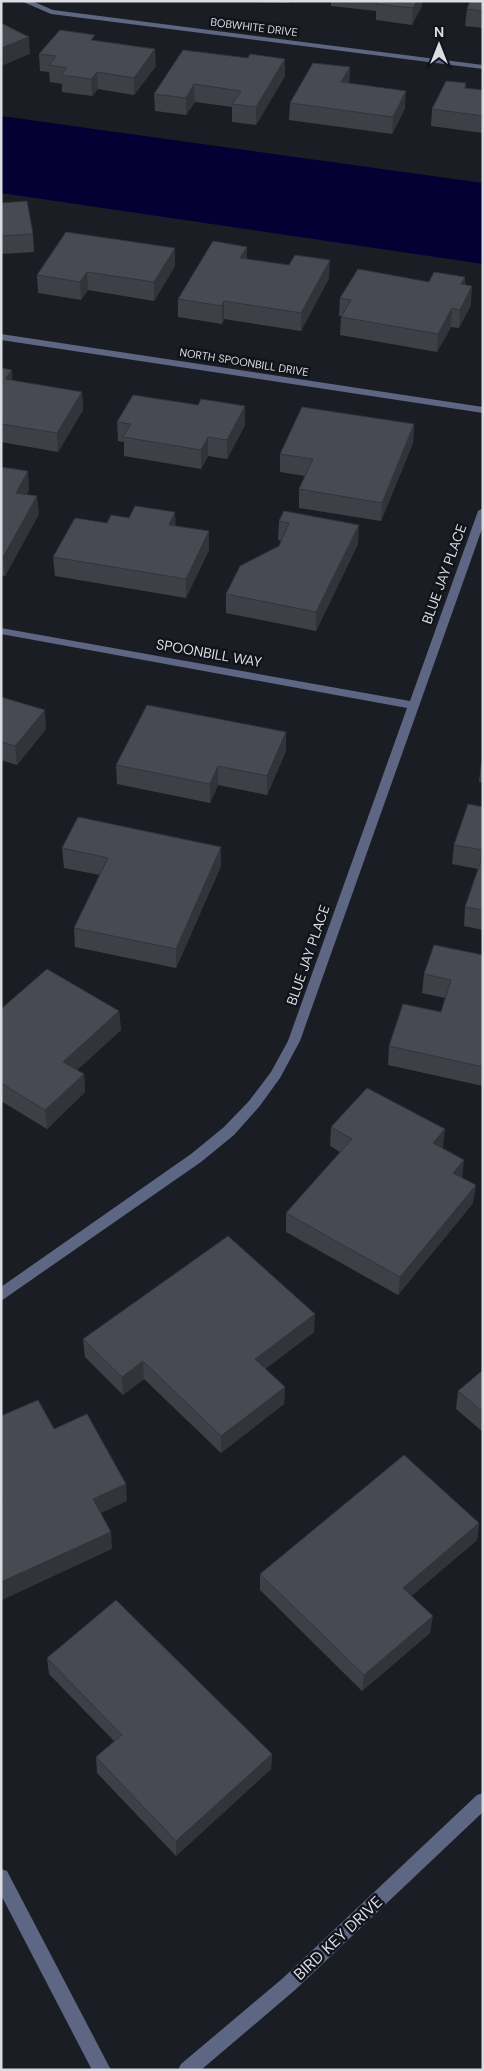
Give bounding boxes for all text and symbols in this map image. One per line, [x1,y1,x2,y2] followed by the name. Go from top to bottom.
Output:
[210,15,298,39] street label: BOBWHITE DRIVE
[414,20,464,70] north arrow
[434,23,444,41] text: N
[178,345,310,379] street label: NORTH SPOONBILL DRIVE
[418,521,470,626] street label: BLUE JAY PLACE
[155,635,263,671] street label: SPOONBILL WAY
[282,902,334,1008] street label: BLUE JAY PLACE
[289,1891,387,1985] street label: BIRD KEY DRIVE

